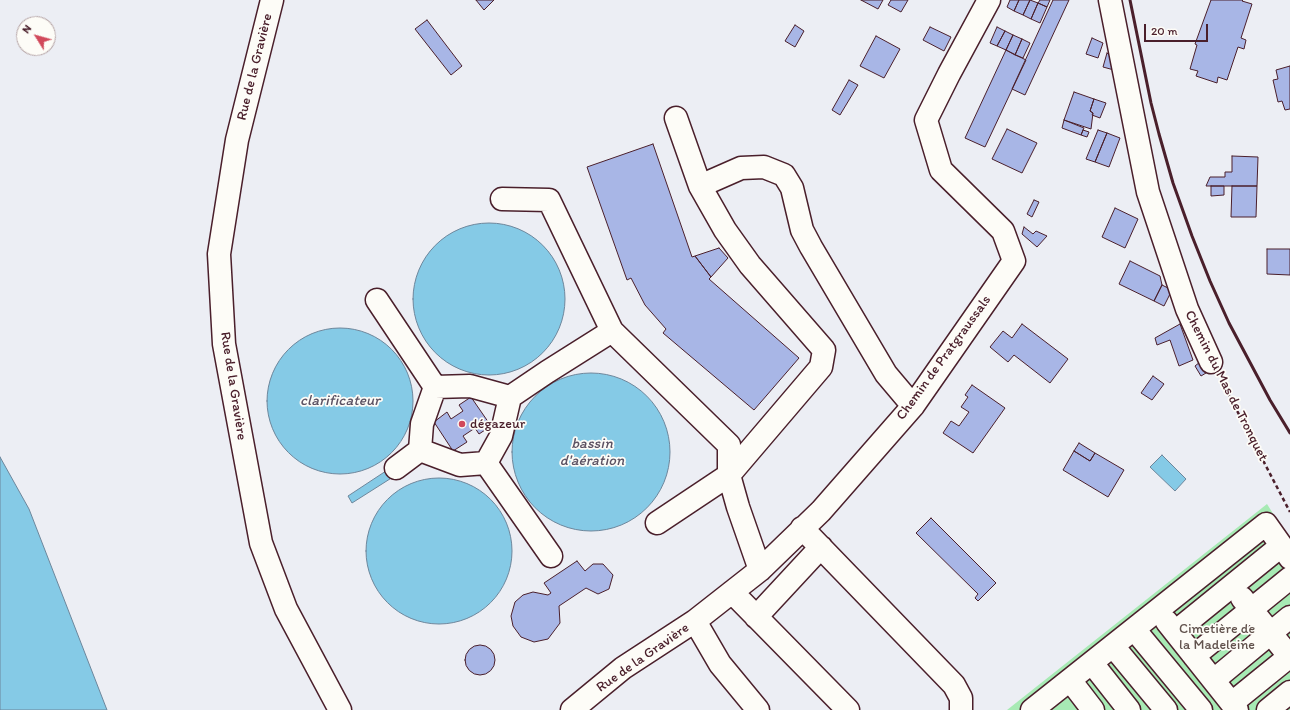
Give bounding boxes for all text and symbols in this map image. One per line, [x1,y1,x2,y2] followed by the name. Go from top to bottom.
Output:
[234,12,276,122] street label: Rue de la Gravière
[16,16,56,56] north arrow
[1146,16,1210,42] scale bar
[19,22,34,36] text: N
[1151,24,1178,38] text: 20 m
[893,292,995,424] street label: Chemin de Pratgraussals
[1181,308,1271,464] street label: Chemin du Mas de Tronquet
[216,331,250,441] street label: Rue de la Gravière
[300,392,380,410] water label: clarificateur
[470,416,525,432] place label: dégazeur
[457,419,467,429] marker: dégazeur
[560,435,624,470] water label: bassin d'aération
[593,620,693,696] street label: Rue de la Gravière
[1179,621,1255,654] park label: Cimetière de la Madeleine

